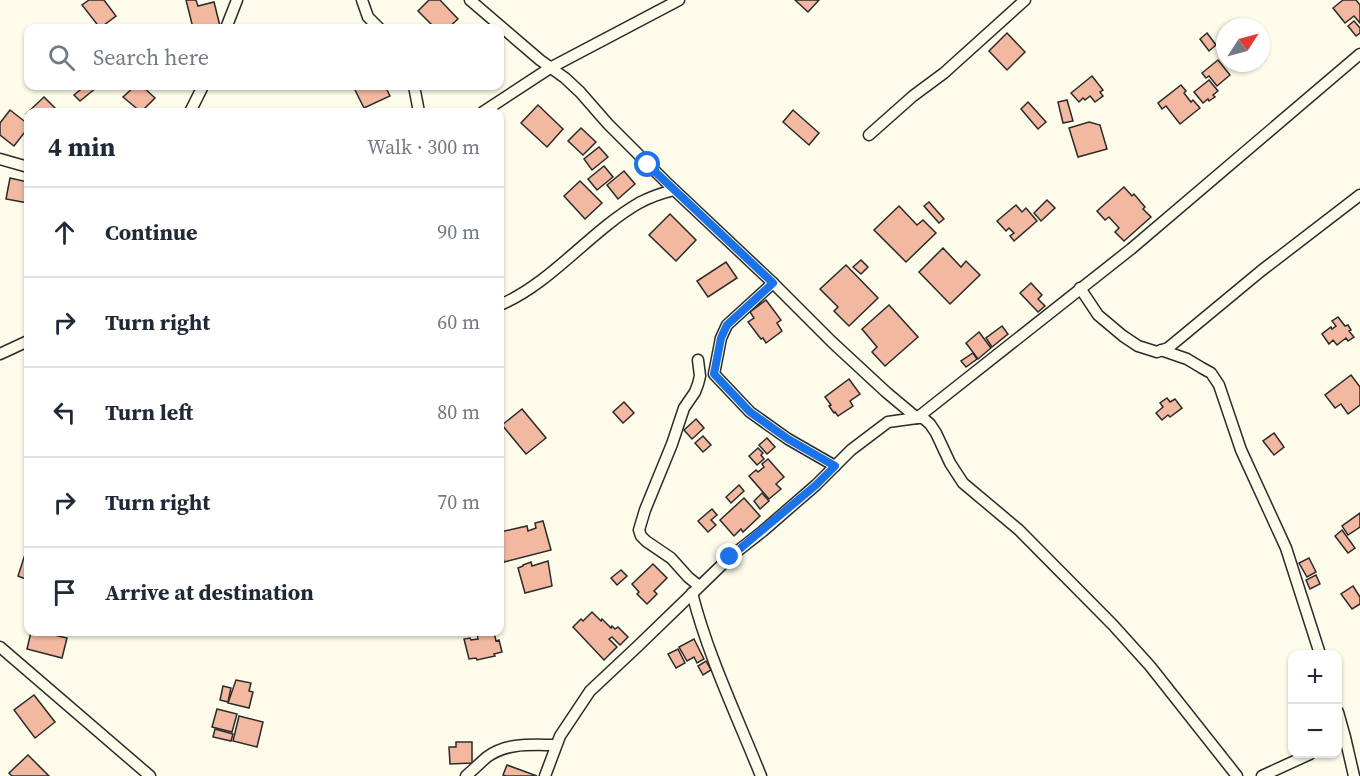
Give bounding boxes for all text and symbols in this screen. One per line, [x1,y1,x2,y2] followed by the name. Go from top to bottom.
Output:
[1216,18,1270,72] north arrow
[24,24,504,90] search box
[45,41,78,74] icon: search
[93,42,209,72] text: Search here
[48,129,115,165] text: 4 min
[367,133,480,161] text: Walk · 300 m
[634,151,660,177] route start
[48,216,81,249] icon: ahead
[105,217,198,247] text: Continue
[437,218,480,246] text: 90 m
[48,306,81,339] icon: right
[105,307,210,337] text: Turn right
[437,308,480,336] text: 60 m
[48,396,81,429] icon: left
[105,397,193,427] text: Turn left
[437,398,480,426] text: 80 m
[48,486,81,519] icon: right
[105,487,210,517] text: Turn right
[437,488,480,516] text: 70 m
[716,543,742,569] route end
[48,576,81,609] icon: arrive
[105,577,314,607] text: Arrive at destination
[1288,650,1342,758] map controls
[1288,650,1342,704] button: +
[1288,704,1342,758] button: −

